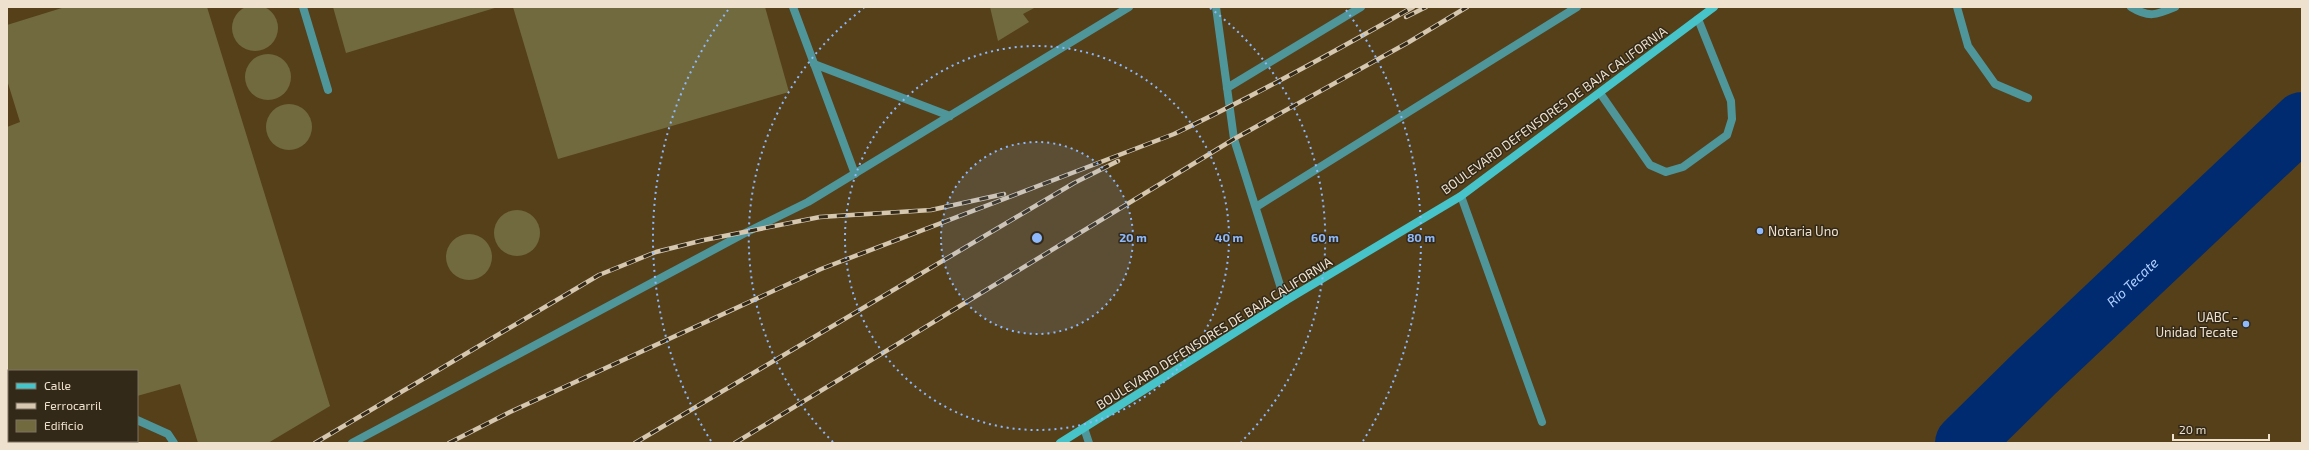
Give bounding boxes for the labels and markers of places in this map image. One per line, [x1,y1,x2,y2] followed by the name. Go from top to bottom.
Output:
[1768,223,1839,239] place label: Notaria Uno
[1755,226,1765,236] marker: Notaria Uno
[1030,231,1044,245] centre of rings
[2155,309,2238,340] place label: UABC - Unidad Tecate
[2241,319,2251,329] marker: UABC - Unidad Tecate

